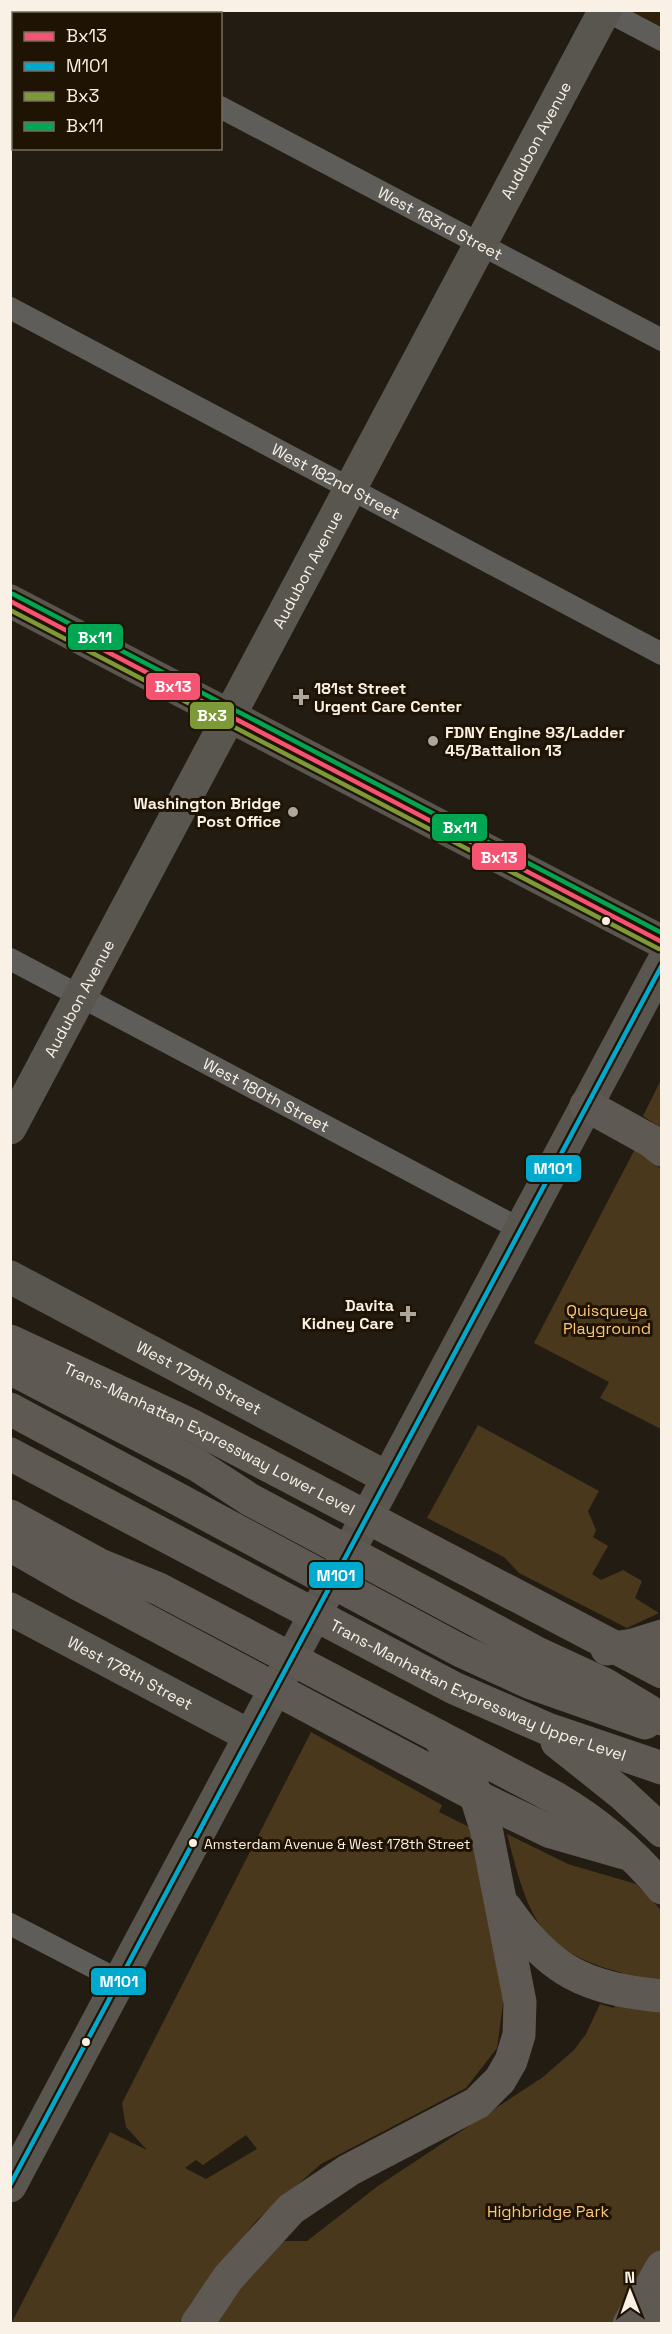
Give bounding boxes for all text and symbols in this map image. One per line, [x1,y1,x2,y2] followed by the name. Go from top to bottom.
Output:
[12,12,222,150] legend
[66,24,107,47] text: Bx13
[66,54,108,77] text: M101
[496,78,576,203] street label: Audubon Avenue
[66,84,99,107] text: Bx3
[66,114,104,137] text: Bx11
[374,182,506,265] street label: West 183rd Street
[268,439,404,524] street label: West 182nd Street
[268,507,348,632] street label: Audubon Avenue
[67,623,124,651] line badge: Bx11
[78,627,112,648] text: Bx11
[145,672,201,701] line badge: Bx13
[154,676,192,697] text: Bx13
[314,678,462,717] place label: 181st Street Urgent Care Center
[292,688,310,706] marker: 181st Street Urgent Care Center
[189,701,235,730] line badge: Bx3
[197,705,227,726] text: Bx3
[445,722,625,761] place label: FDNY Engine 93/Ladder 45/Battalion 13
[426,734,440,748] marker: FDNY Engine 93/Ladder 45/Battalion 13
[133,793,281,832] place label: Washington Bridge Post Office
[286,805,300,819] marker: Washington Bridge Post Office
[431,813,488,842] line badge: Bx11
[443,817,477,838] text: Bx11
[471,842,527,871] line badge: Bx13
[480,847,518,868] text: Bx13
[600,915,612,927] unlabelled marker
[40,936,119,1061] street label: Audubon Avenue
[199,1053,333,1137] street label: West 180th Street
[525,1154,582,1183] line badge: M101
[534,1158,572,1179] text: M101
[302,1295,394,1334] place label: Davita Kidney Care
[563,1300,651,1339] park label: Quisqueya Playground
[399,1305,417,1323] marker: Davita Kidney Care
[133,1336,265,1420] street label: West 179th Street
[60,1357,359,1520] street label: Trans-Manhattan Expressway Lower Level
[308,1561,364,1589] line badge: M101
[317,1565,355,1586] text: M101
[326,1615,629,1766] street label: Trans-Manhattan Expressway Upper Level
[64,1631,196,1715] street label: West 178th Street
[204,1835,471,1853] place label: Amsterdam Avenue & West 178th Street
[187,1837,199,1849] marker: Amsterdam Avenue & West 178th Street
[90,1967,147,1996] line badge: M101
[100,1971,138,1992] text: M101
[80,2036,92,2048] unlabelled marker
[487,2201,609,2222] park label: Highbridge Park
[600,2262,660,2322] north arrow
[624,2267,635,2288] text: N

